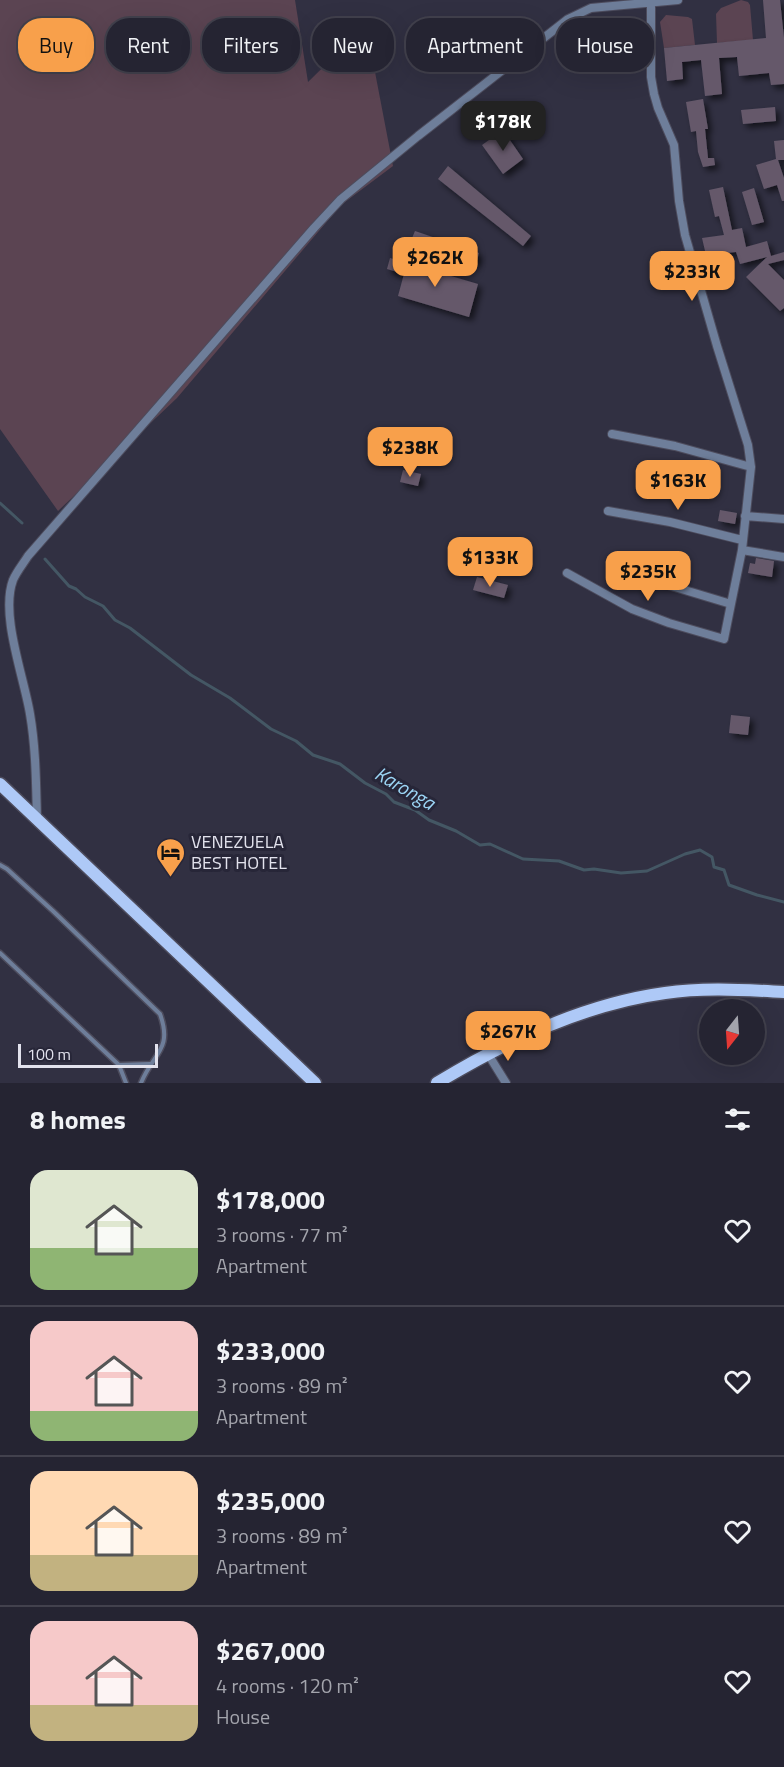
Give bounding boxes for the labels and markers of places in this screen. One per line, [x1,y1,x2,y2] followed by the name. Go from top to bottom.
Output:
[461,101,545,152] pin: $178K
[393,237,477,288] pin: $262K
[650,251,734,302] pin: $233K
[368,427,452,478] pin: $238K
[636,460,720,511] pin: $163K
[448,537,532,588] pin: $133K
[606,551,690,602] pin: $235K
[191,828,287,876] place label: VENEZUELA BEST HOTEL
[154,836,186,878] hotel icon: VENEZUELA BEST HOTEL
[466,1011,550,1062] pin: $267K

